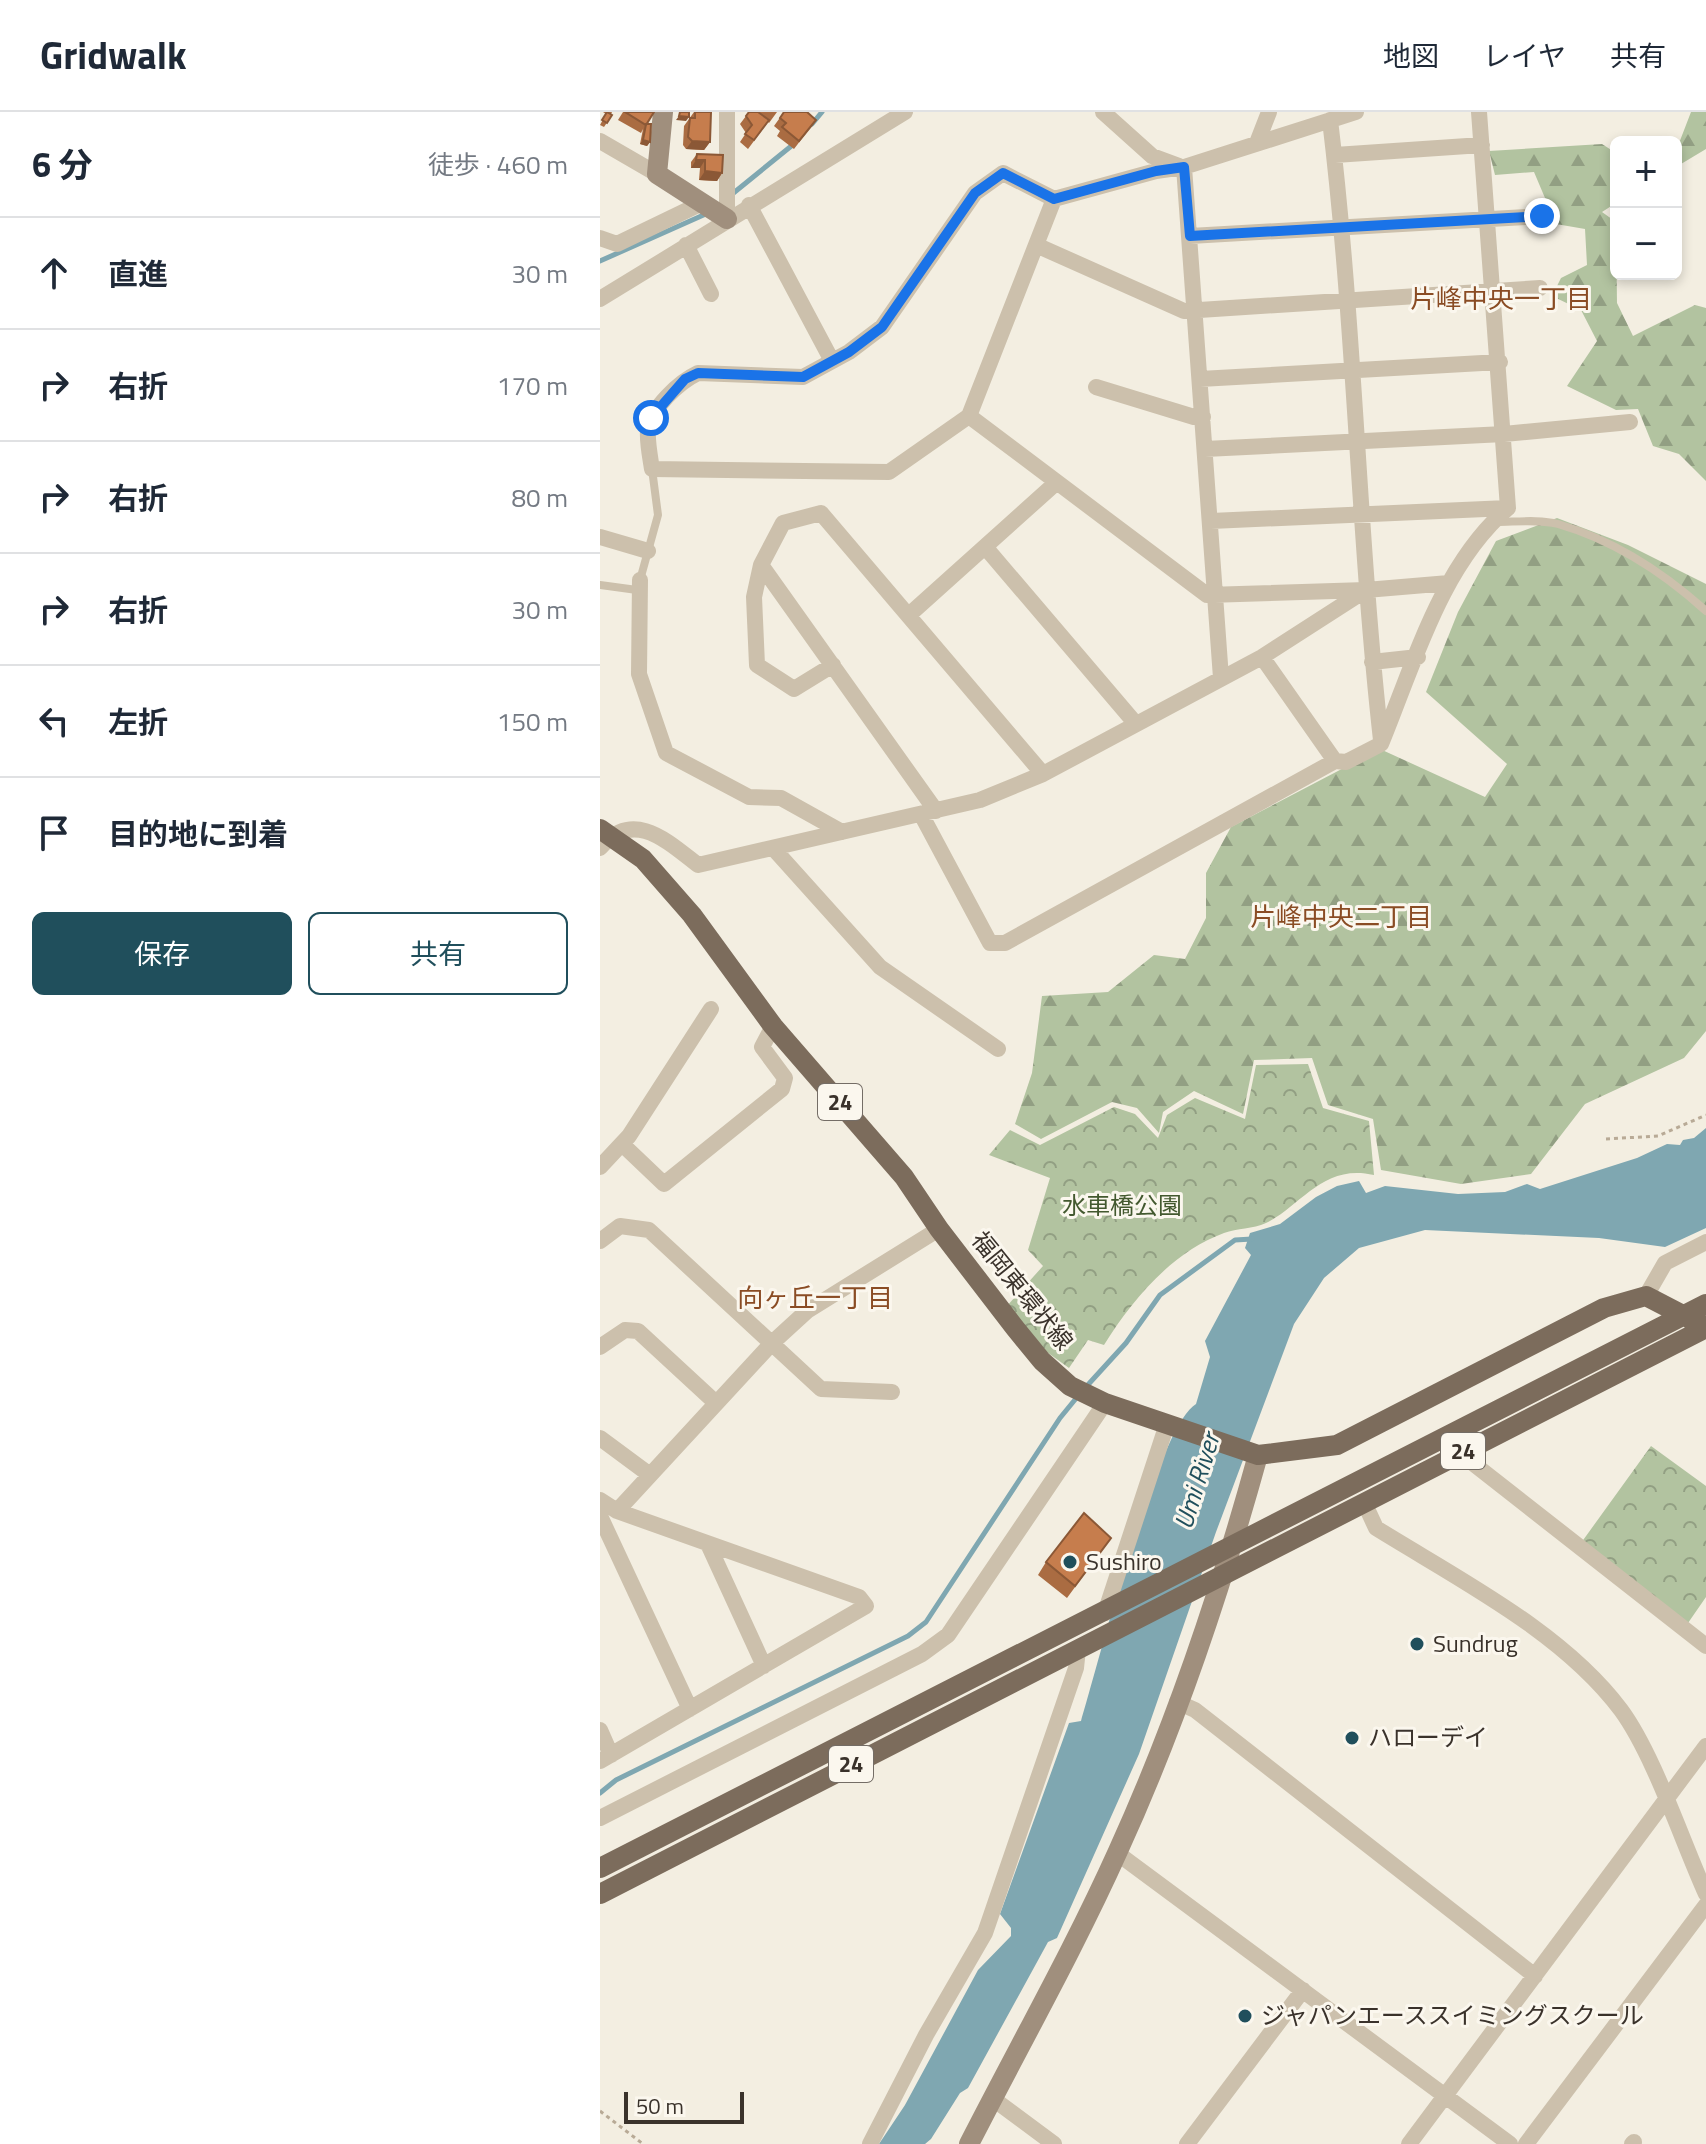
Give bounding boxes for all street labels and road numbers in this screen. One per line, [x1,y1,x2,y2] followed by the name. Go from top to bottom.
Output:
[818,1084,862,1120] road number: 24
[963,1223,1082,1358] street label: 福岡東環状線
[1441,1433,1485,1469] road number: 24
[829,1746,873,1782] road number: 24

